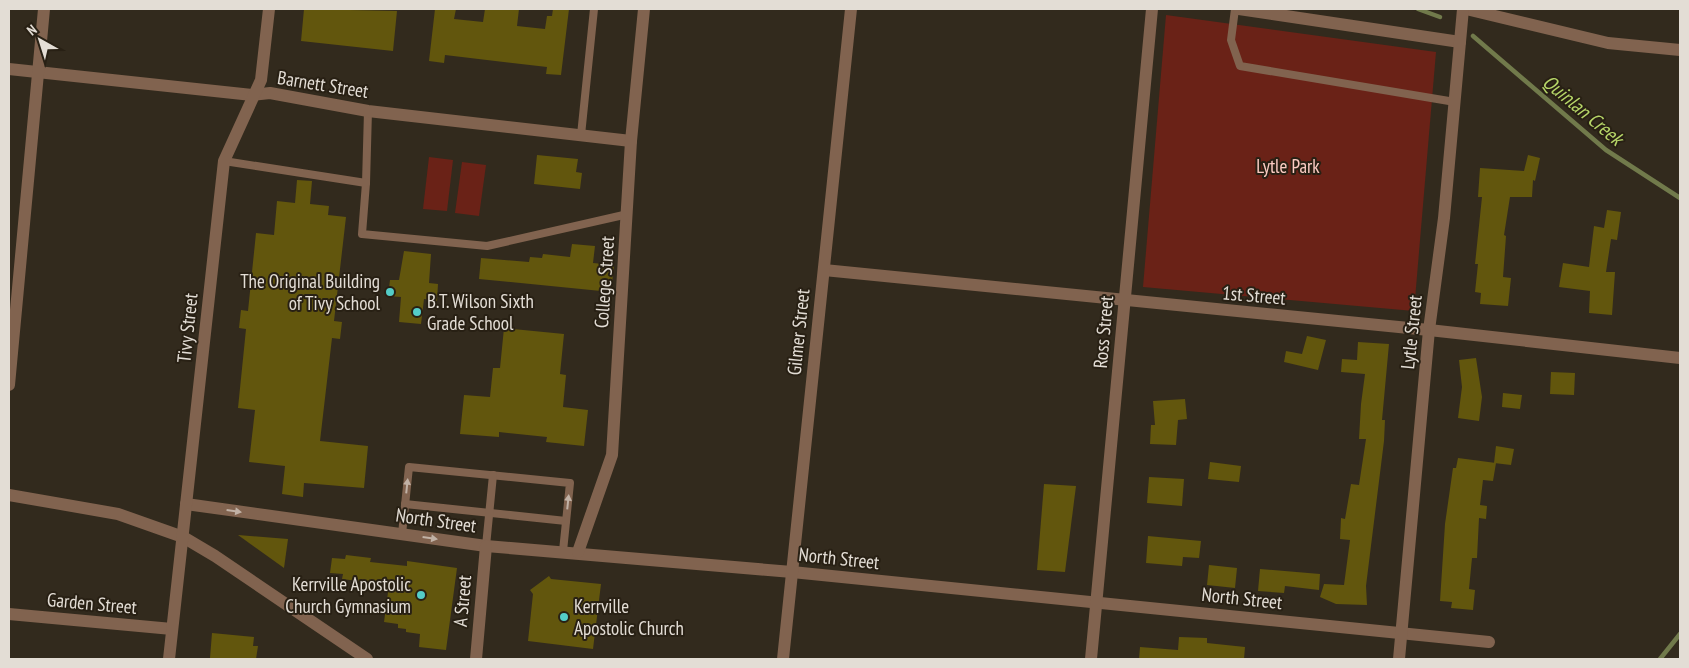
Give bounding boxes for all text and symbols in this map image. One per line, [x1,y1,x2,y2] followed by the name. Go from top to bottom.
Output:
[15,15,65,65] north arrow
[23,21,40,39] text: N
[276,65,371,103] street label: Barnett Street
[1538,69,1630,153] water label: Quinlan Creek
[1256,154,1320,178] park label: Lytle Park
[589,234,619,329] street label: College Street
[240,269,381,315] place label: The Original Building of Tivy School
[1221,280,1287,310] street label: 1st Street
[384,286,396,298] marker: The Original Building of Tivy School
[782,287,815,376] street label: Gilmer Street
[427,289,534,335] place label: B.T. Wilson Sixth Grade School
[171,291,203,364] street label: Tivy Street
[1395,293,1427,370] street label: Lytle Street
[1088,294,1118,369] street label: Ross Street
[411,306,423,318] marker: B.T. Wilson Sixth Grade School
[403,477,411,493] one-way arrow
[564,494,572,510] one-way arrow
[394,502,479,538] street label: North Street
[227,507,243,515] one-way arrow
[422,534,438,542] one-way arrow
[797,542,881,574] street label: North Street
[285,572,411,618] place label: Kerrville Apostolic Church Gymnasium
[448,573,476,628] street label: A Street
[1200,582,1284,614] street label: North Street
[46,587,139,619] street label: Garden Street
[415,589,427,601] marker: Kerrville Apostolic Church Gymnasium
[574,594,684,640] place label: Kerrville Apostolic Church
[558,611,570,623] marker: Kerrville Apostolic Church

